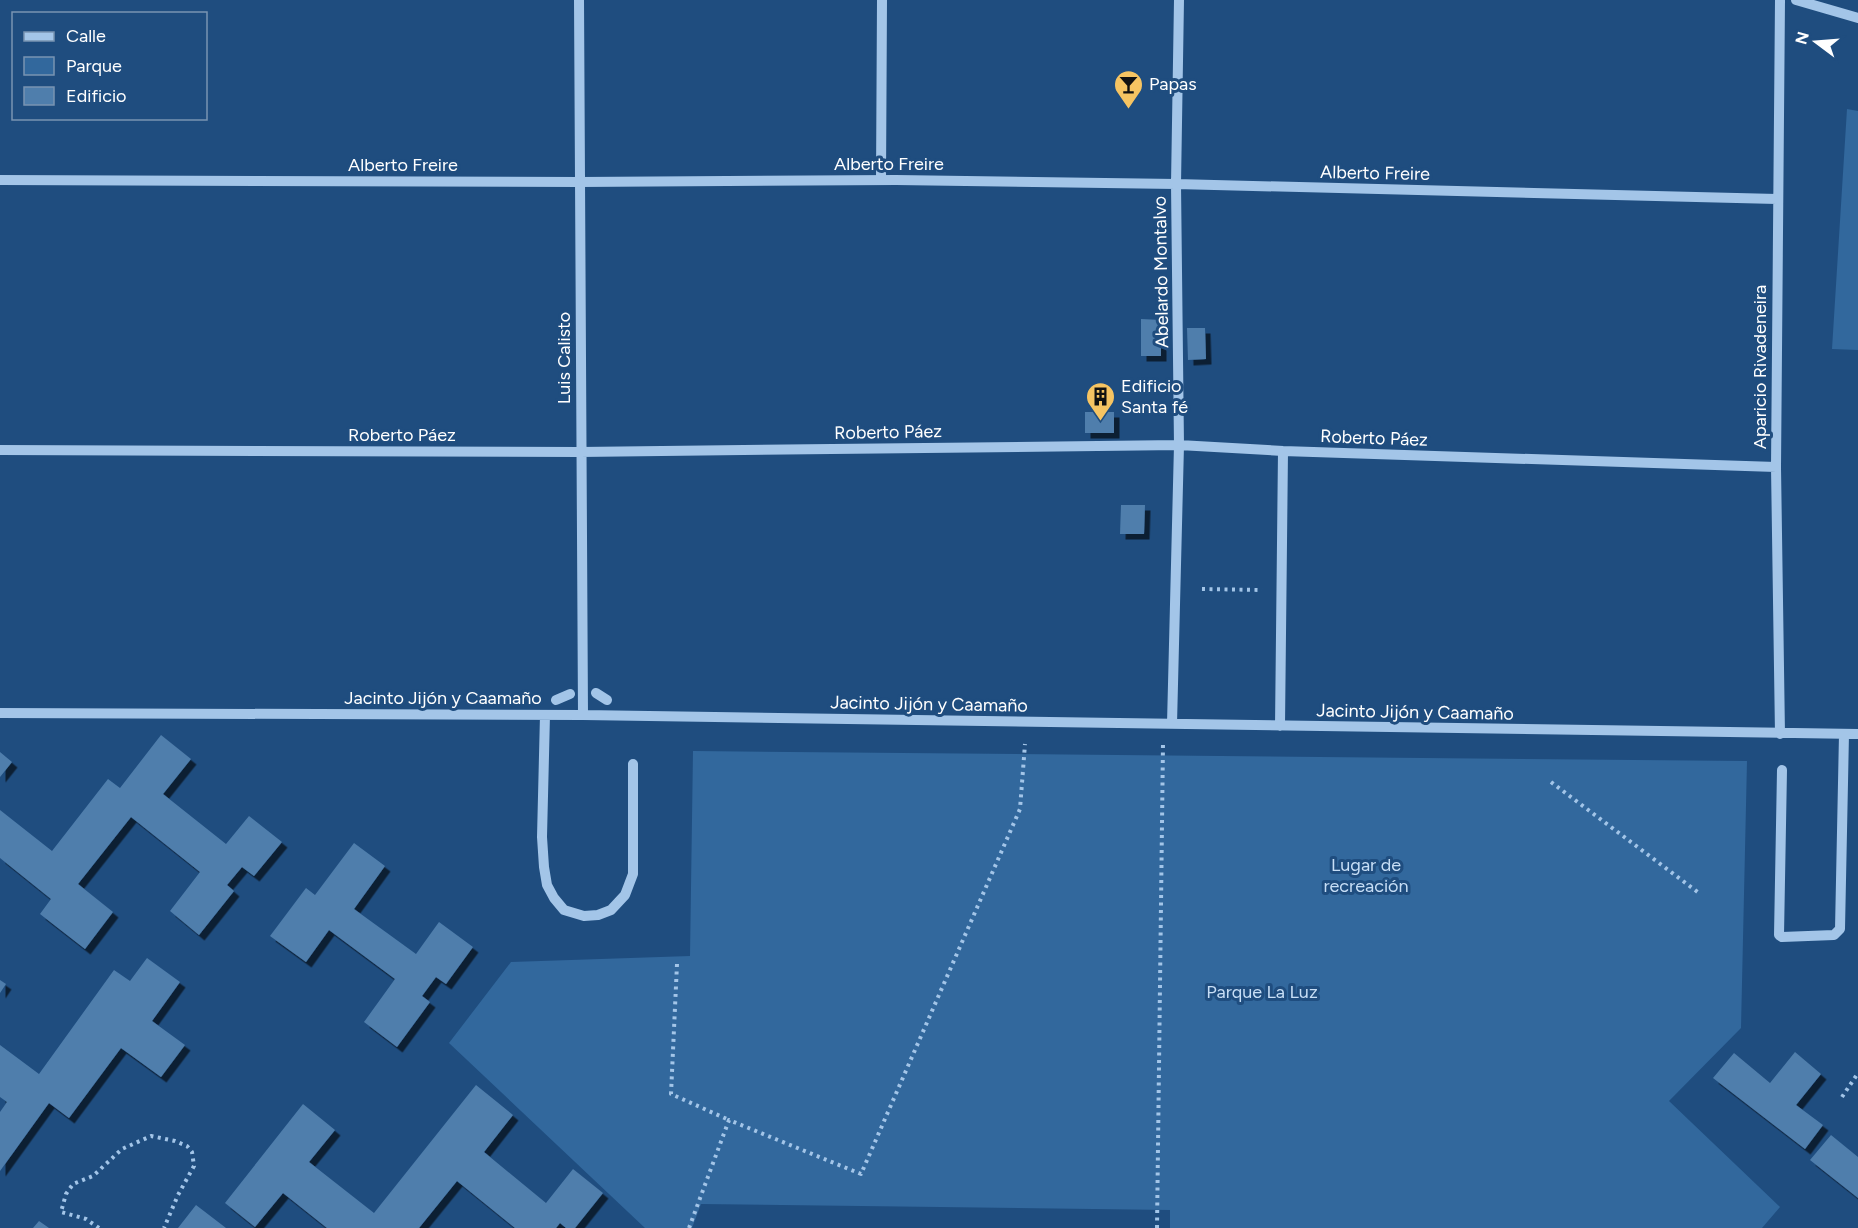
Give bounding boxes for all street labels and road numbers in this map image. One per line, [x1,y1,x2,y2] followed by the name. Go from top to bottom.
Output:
[834,153,944,175] street label: Alberto Freire
[348,154,458,176] street label: Alberto Freire
[1320,161,1430,185] street label: Alberto Freire
[1149,196,1173,348] street label: Abelardo Montalvo
[1749,285,1771,449] street label: Aparicio Rivadeneira
[553,312,575,404] street label: Luis Calisto
[834,420,942,444] street label: Roberto Páez
[348,424,456,446] street label: Roberto Páez
[1320,425,1428,451] street label: Roberto Páez
[344,687,542,709] street label: Jacinto Jijón y Caamaño
[830,691,1028,717] street label: Jacinto Jijón y Caamaño
[1316,699,1514,725] street label: Jacinto Jijón y Caamaño

